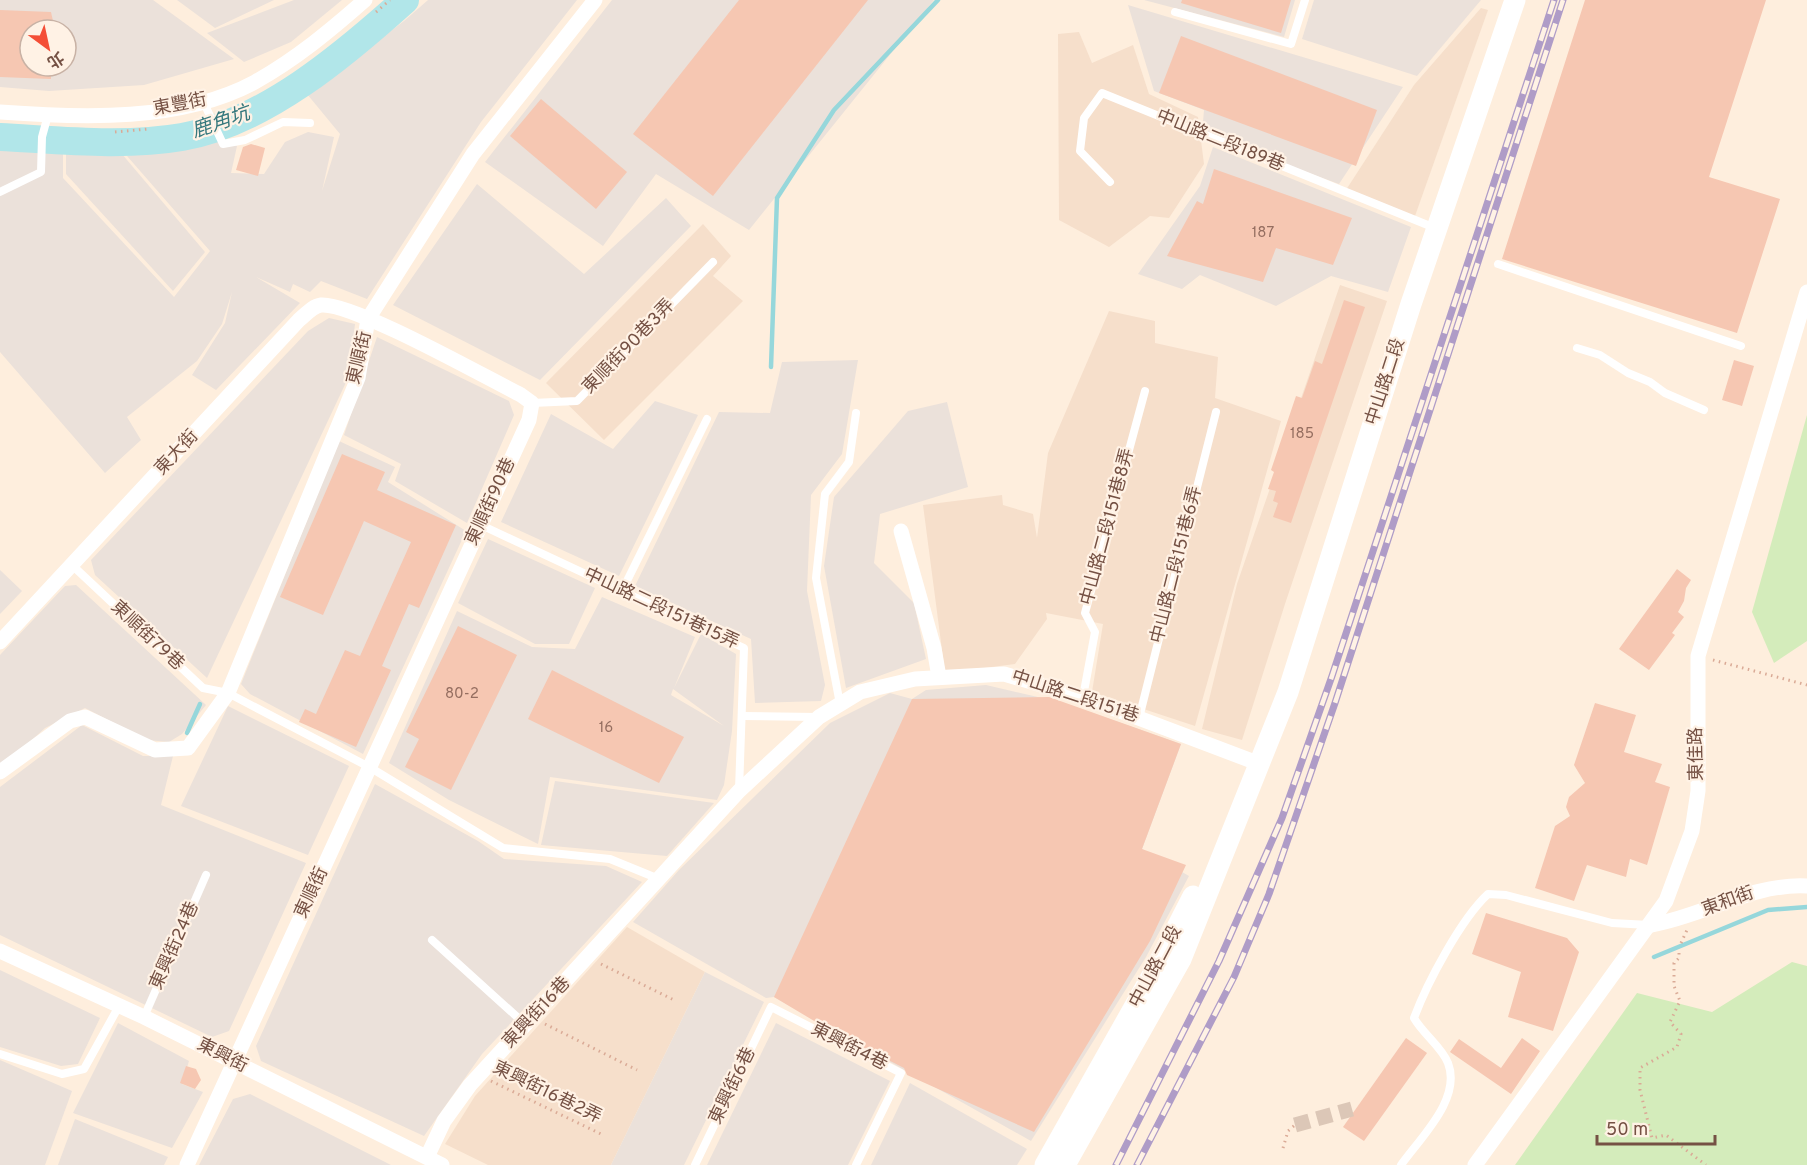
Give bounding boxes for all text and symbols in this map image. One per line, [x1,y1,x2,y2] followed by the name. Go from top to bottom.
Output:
[18,18,78,78] north arrow
[43,46,67,72] text: 北
[151,89,209,121] street label: 東豐街
[188,100,256,145] water label: 鹿角坑
[1153,105,1287,177] street label: 中山路二段189巷
[1252,224,1274,243] house number: 187
[578,295,680,399] street label: 東順街90巷3弄
[343,329,377,387] street label: 東順街
[1361,336,1411,428] street label: 中山路二段
[150,425,204,481] street label: 東大街
[1290,425,1314,444] house number: 185
[1076,446,1140,608] street label: 中山路二段151巷8弄
[461,454,521,550] street label: 東順街90巷
[1146,484,1208,646] street label: 中山路二段151巷6弄
[580,563,742,655] street label: 中山路二段151巷15弄
[105,596,189,676] street label: 東順街79巷
[1008,666,1142,728] street label: 中山路二段151巷
[445,685,479,704] house number: 80-2
[599,719,613,738] house number: 16
[1685,727,1709,781] street label: 東佳路
[290,864,334,922] street label: 東順街
[1699,882,1757,922] street label: 東和街
[145,898,205,994] street label: 東興街24巷
[1125,922,1187,1012] street label: 中山路二段
[498,972,576,1054] street label: 東興街16巷
[807,1018,891,1076] street label: 東興街4巷
[193,1033,251,1079] street label: 東興街
[705,1044,761,1128] street label: 東興街6巷
[489,1057,605,1129] street label: 東興街16巷2弄
[1597,1108,1716,1146] scale bar
[1606,1119,1648,1142] text: 50 m

